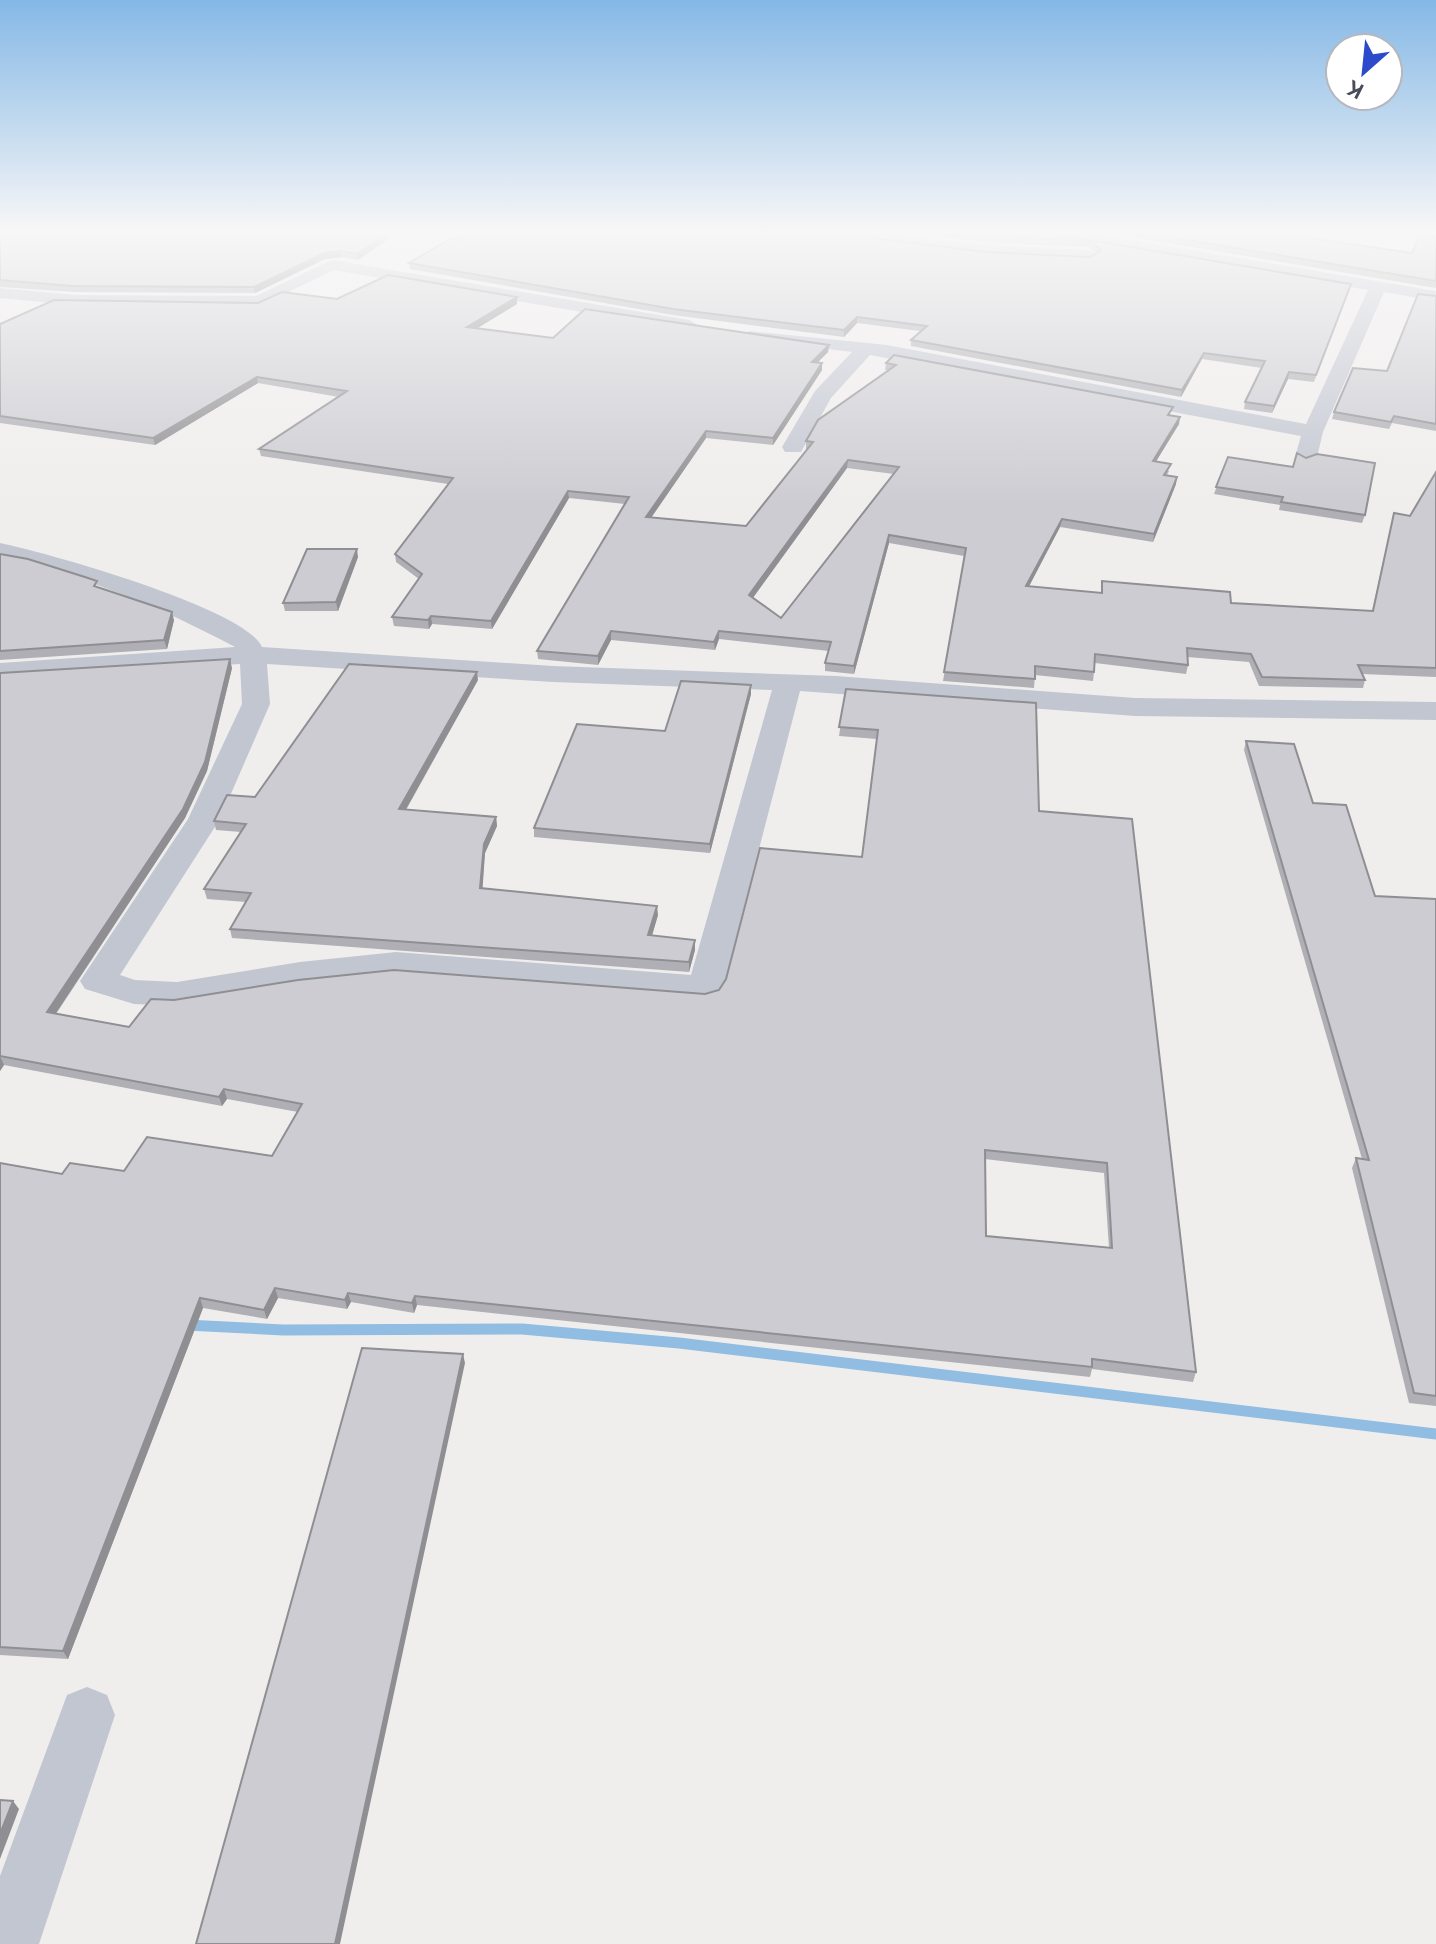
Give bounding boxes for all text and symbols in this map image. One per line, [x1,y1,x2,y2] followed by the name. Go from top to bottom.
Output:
[1324,32,1404,112] north arrow
[1343,72,1369,103] text: K

